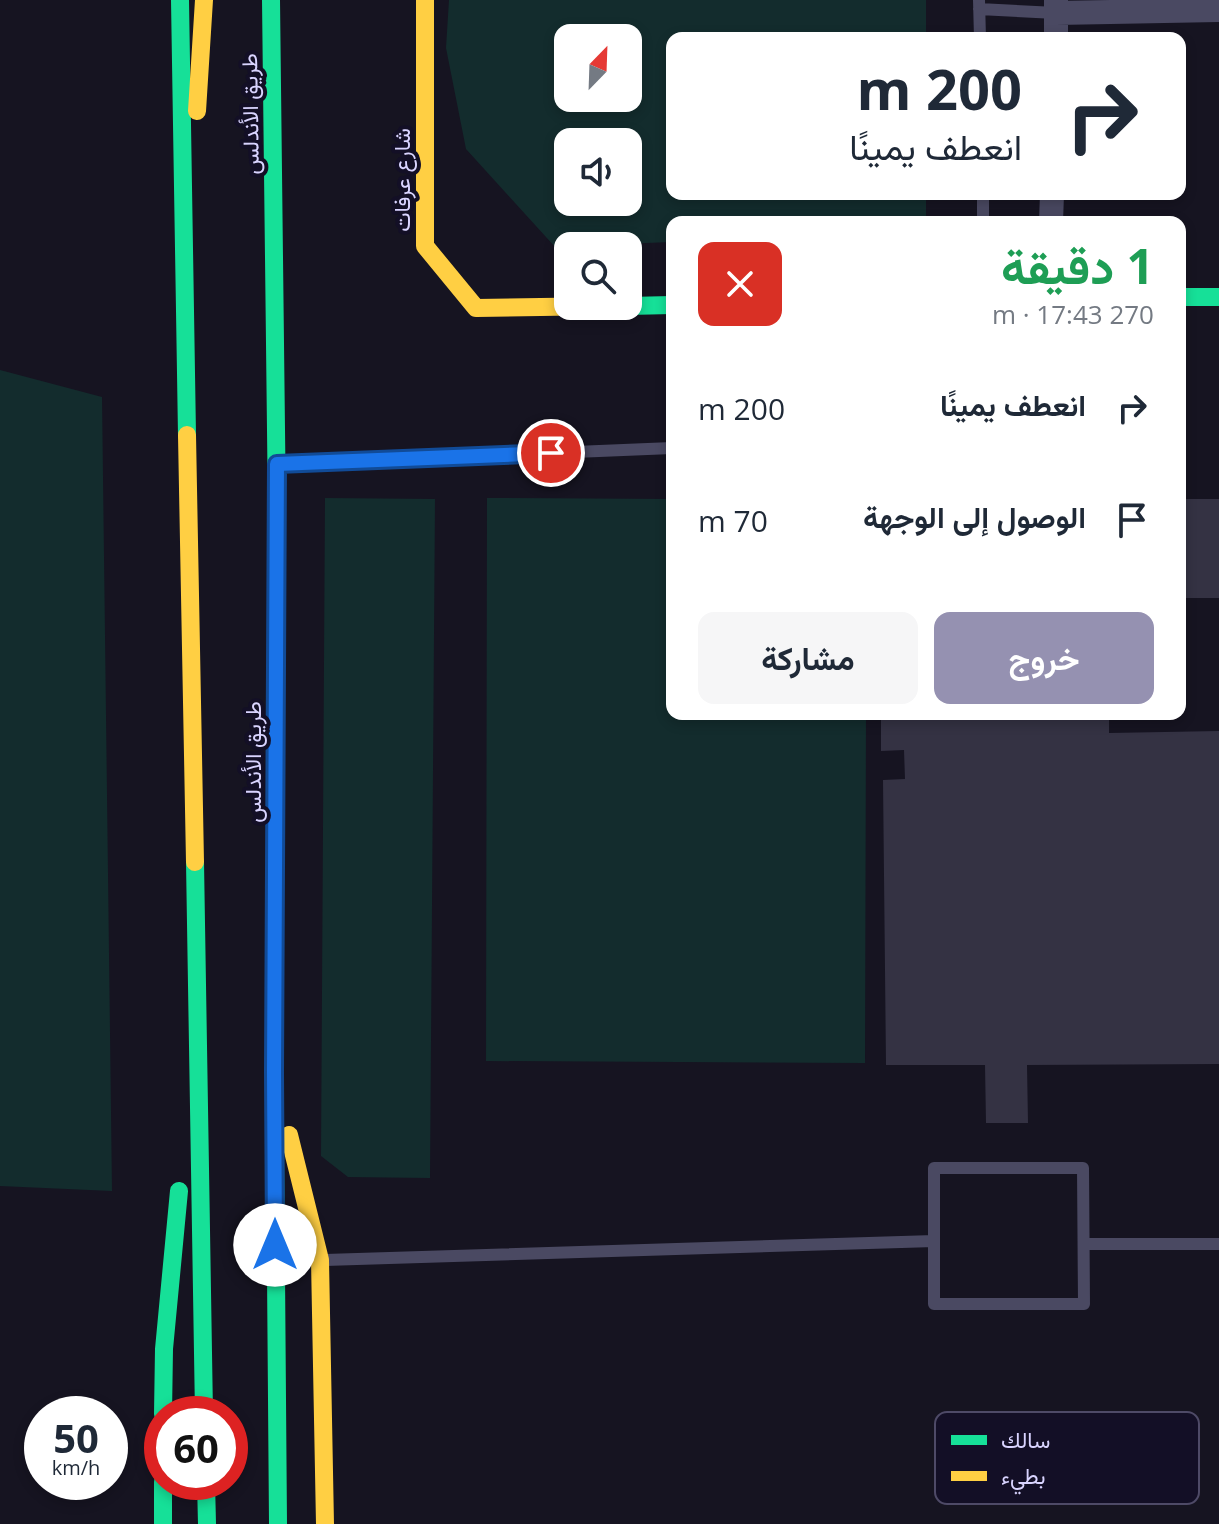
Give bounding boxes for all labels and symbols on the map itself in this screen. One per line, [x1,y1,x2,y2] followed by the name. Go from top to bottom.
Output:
[554,24,642,112] north arrow
[233,53,265,175] street label: طريق الأندلس
[386,128,417,232] street label: شارع عرفات
[517,419,585,487] pin
[237,701,267,823] street label: طريق الأندلس
[233,1203,317,1287] position arrow
[144,1396,248,1500] speed limit sign: 60
[935,1412,1199,1504] legend
[1001,1424,1050,1454] text: سالك
[1001,1460,1046,1495] text: بطيء

